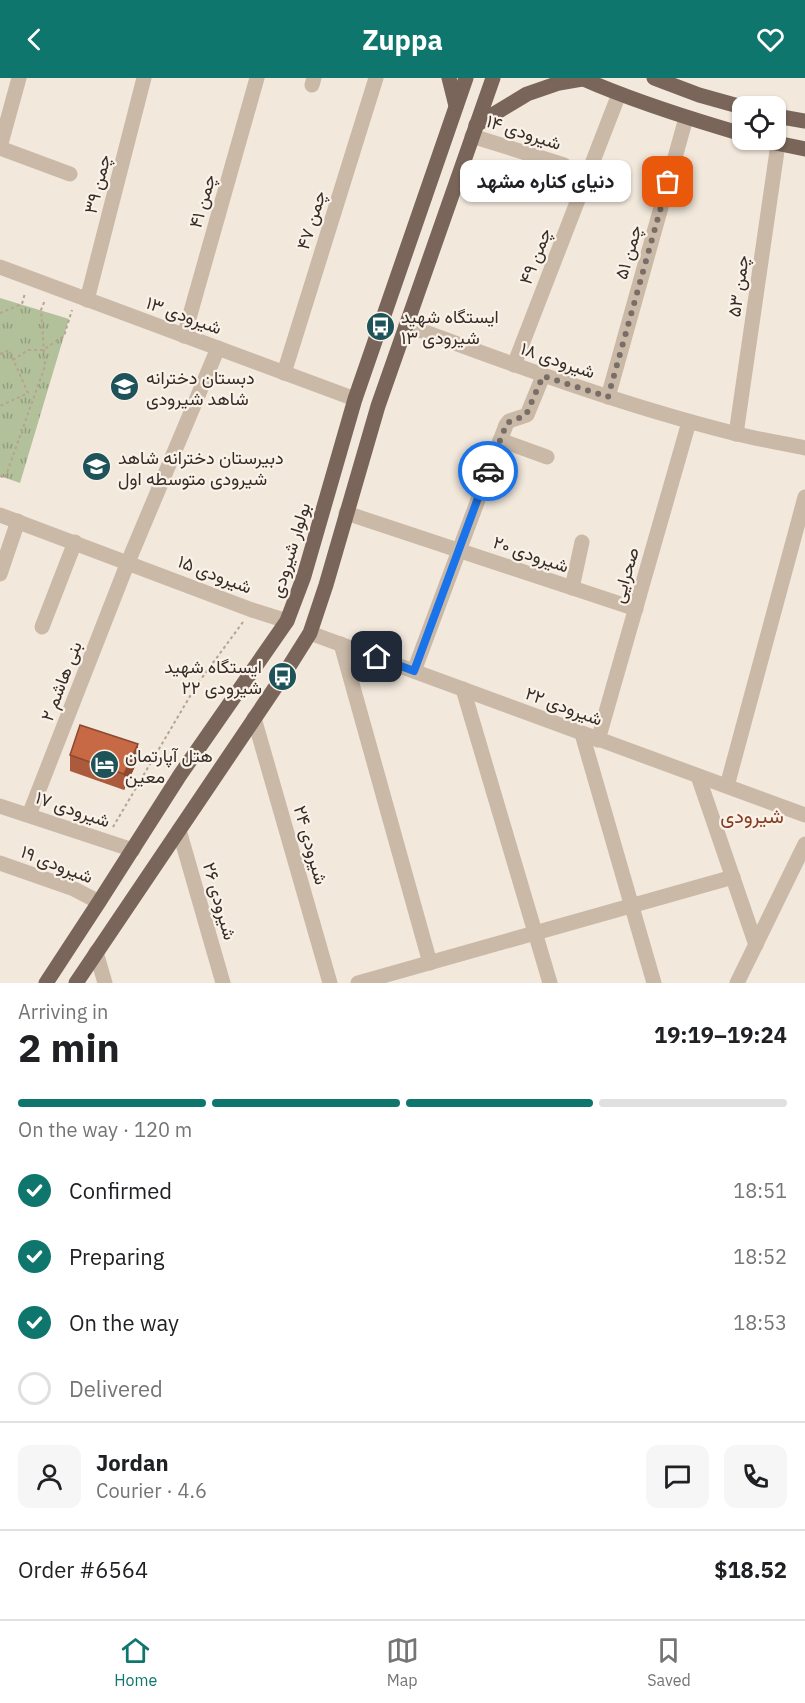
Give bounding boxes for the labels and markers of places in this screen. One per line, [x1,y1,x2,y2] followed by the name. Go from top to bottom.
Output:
[642,156,693,207] pin
[461,161,632,203] callout: دنیای کناره مشهد
[401,305,499,349] place label: ایستگاه شهید شیرودی ۱۳
[364,310,396,342] bus stop icon: ایستگاه شهید شیرودی ۱۳
[146,366,255,410] place label: دبستان دخترانه شاهد شیرودی
[109,371,141,403] school or university icon: دبستان دخترانه شاهد شیرودی
[118,446,284,490] place label: دبیرستان دخترانه شاهد شیرودی متوسطه اول
[81,451,113,483] school or university icon: دبیرستان دخترانه شاهد شیرودی متوسطه اول
[351,631,402,682] pin
[164,655,262,699] place label: ایستگاه شهید شیرودی ۲۲
[267,660,299,692] bus stop icon: ایستگاه شهید شیرودی ۲۲
[125,744,213,788] place label: هتل آپارتمان معین
[88,749,120,781] hotel icon: هتل آپارتمان معین

